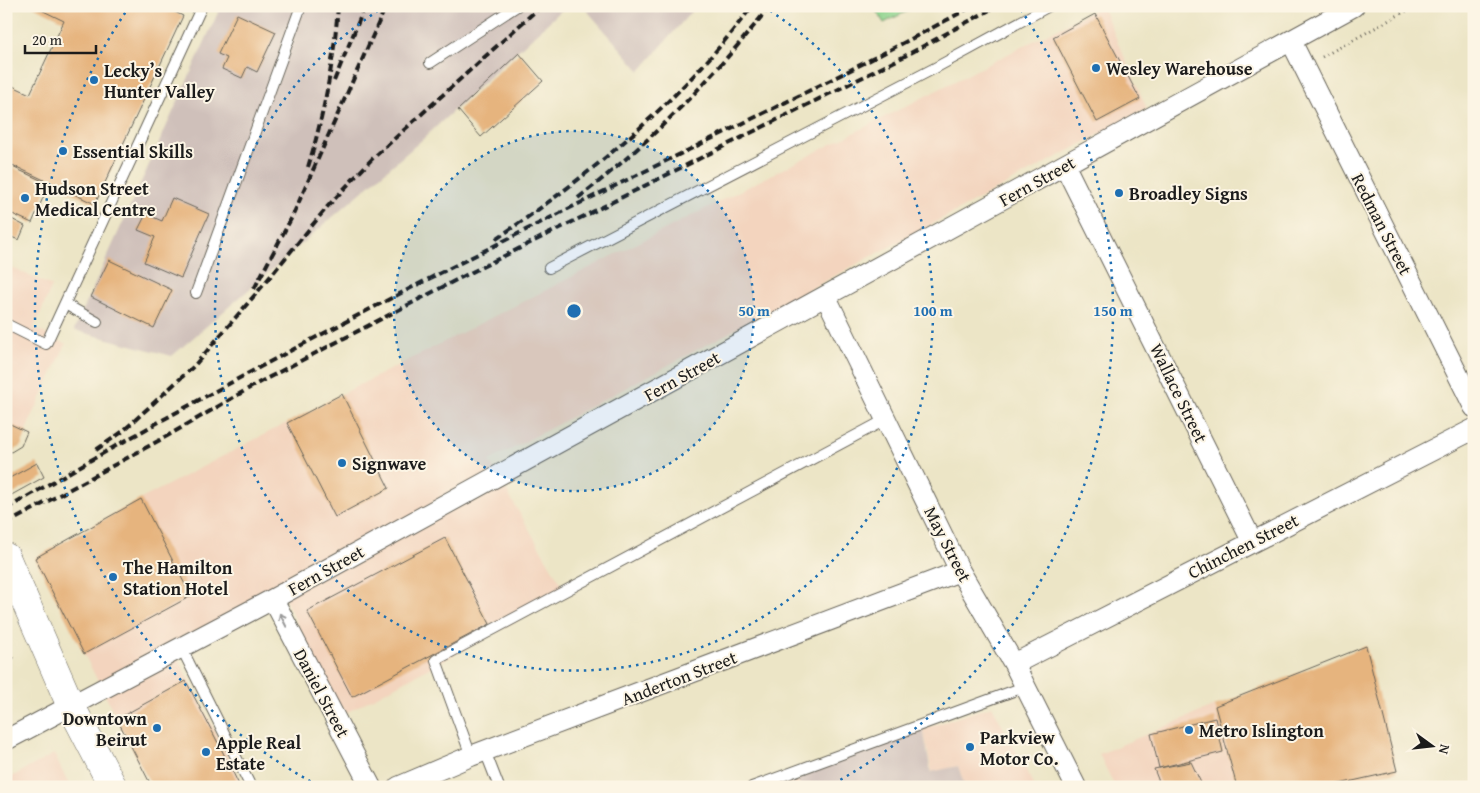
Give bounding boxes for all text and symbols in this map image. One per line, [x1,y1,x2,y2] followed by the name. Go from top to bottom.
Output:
[25,22,96,54] scale bar
[32,29,63,50] text: 20 m
[1106,55,1253,82] place label: Wesley Warehouse
[104,57,216,105] place label: Lecky’s Hunter Valley
[1090,62,1102,74] marker: Wesley Warehouse
[88,74,100,86] marker: Lecky’s Hunter Valley
[73,138,193,165] place label: Essential Skills
[57,145,69,157] marker: Essential Skills
[994,149,1081,213] street label: Fern Street
[1345,168,1420,280] street label: Redman Street
[35,175,156,223] place label: Hudson Street Medical Centre
[1129,180,1248,207] place label: Broadley Signs
[1113,187,1125,199] marker: Broadley Signs
[19,192,31,204] marker: Hudson Street Medical Centre
[738,300,770,321] text: 50 m
[913,300,953,321] text: 100 m
[1093,300,1133,321] text: 150 m
[565,302,583,320] centre of rings
[1143,339,1215,448] street label: Wallace Street
[639,344,726,408] street label: Fern Street
[352,450,427,477] place label: Signwave
[336,457,348,469] marker: Signwave
[917,501,979,587] street label: May Street
[1183,506,1304,585] street label: Chinchen Street
[283,538,370,602] street label: Fern Street
[123,554,233,602] place label: The Hamilton Station Hotel
[107,571,119,583] marker: The Hamilton Station Hotel
[278,612,288,627] one-way arrow
[617,643,741,712] street label: Anderton Street
[287,644,357,743] street label: Daniel Street
[63,705,147,753] place label: Downtown Beirut
[1199,717,1324,744] place label: Metro Islington
[1408,720,1458,770] north arrow
[151,722,163,734] marker: Downtown Beirut
[980,724,1059,772] place label: Parkview Motor Co.
[1183,724,1195,736] marker: Metro Islington
[216,729,302,777] place label: Apple Real Estate
[964,741,976,753] marker: Parkview Motor Co.
[1434,742,1455,757] text: N
[200,746,212,758] marker: Apple Real Estate

